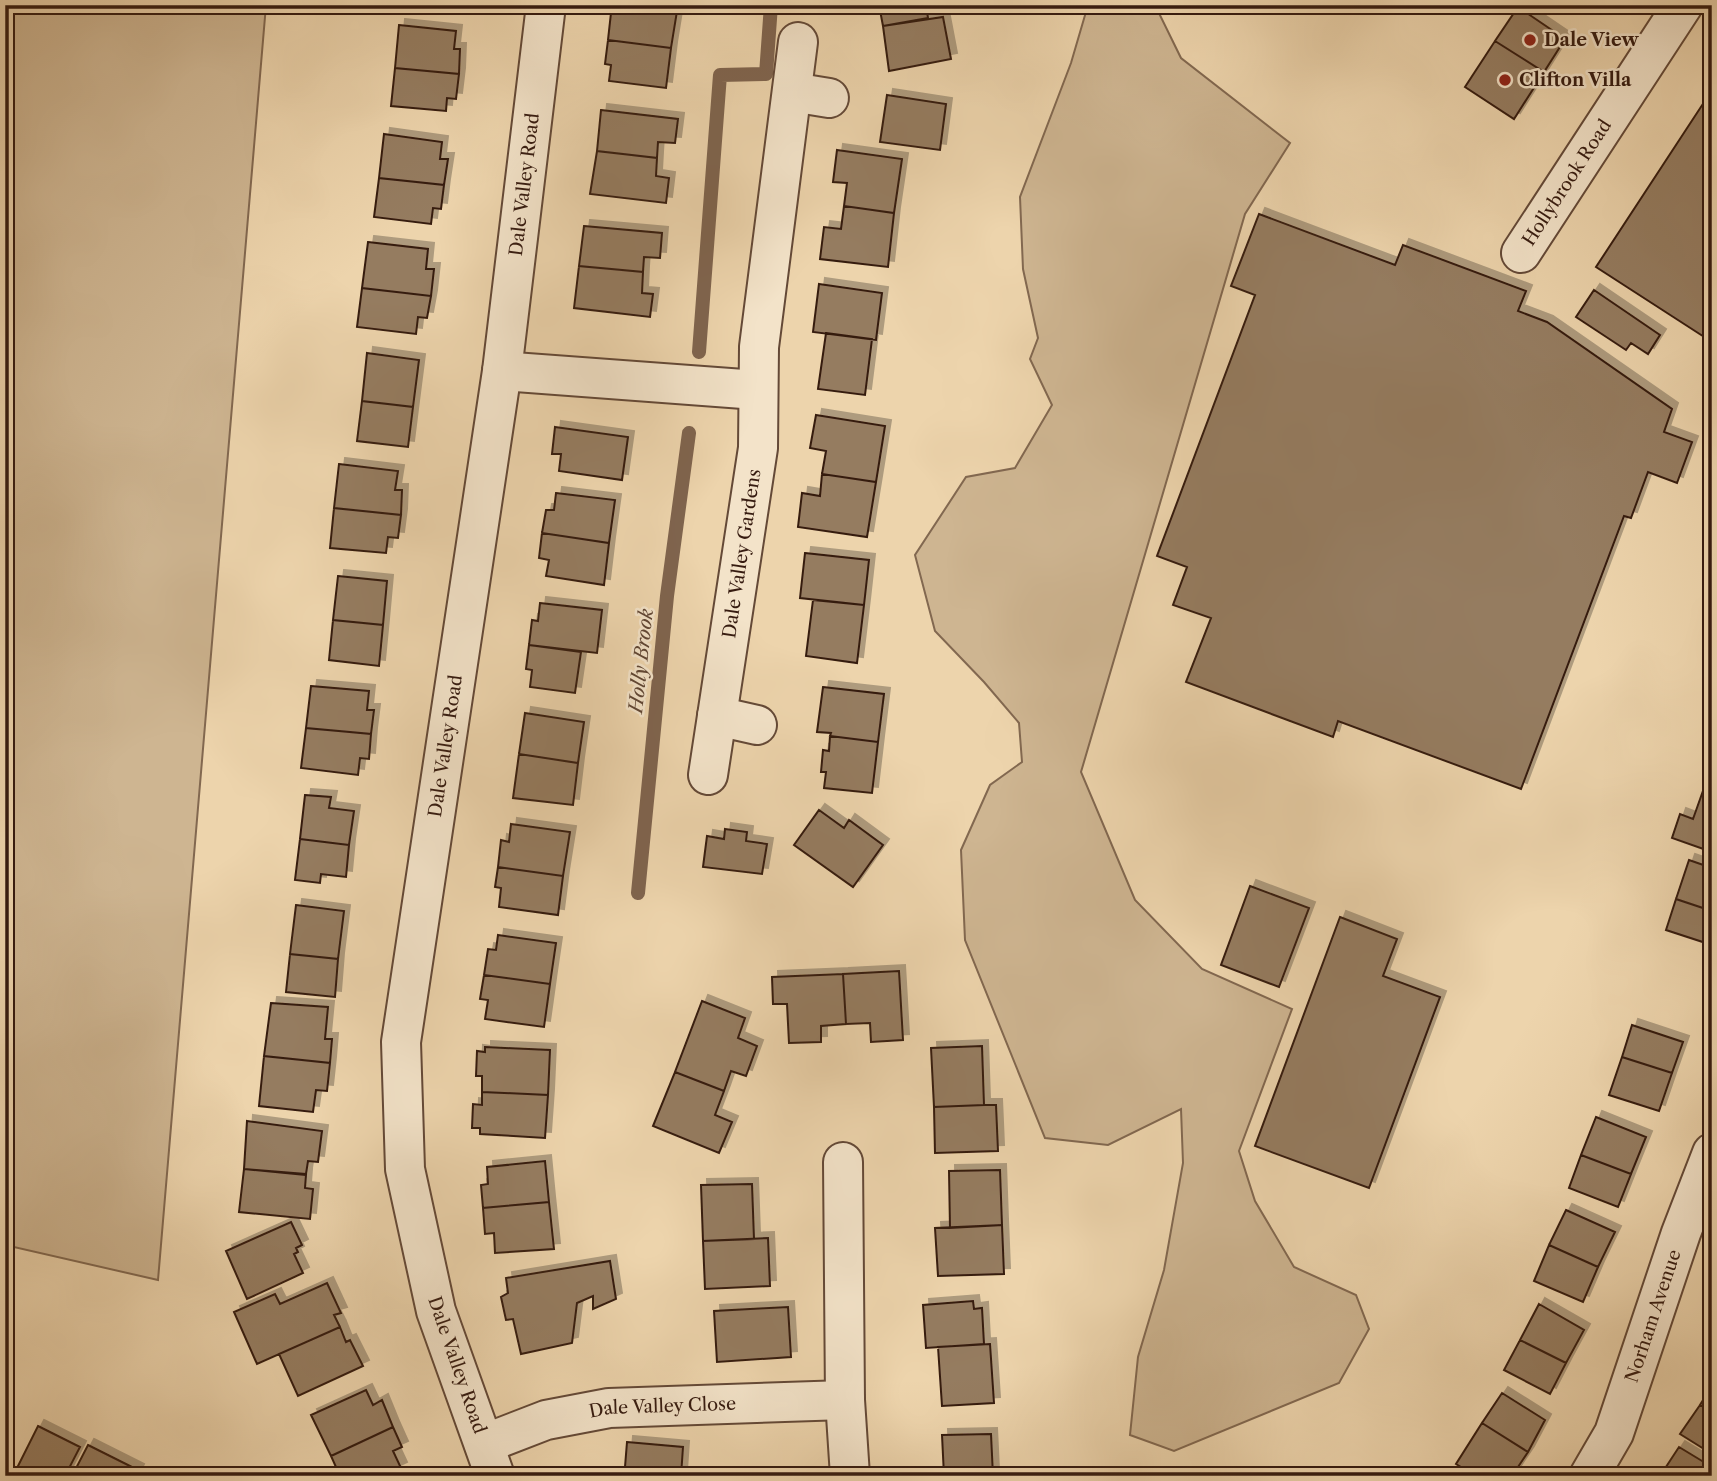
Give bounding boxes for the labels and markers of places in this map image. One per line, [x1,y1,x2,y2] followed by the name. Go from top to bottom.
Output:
[1544,29,1640,51] place label: Dale View
[1522,32,1538,48] marker: Dale View
[1519,69,1632,91] place label: Clifton Villa
[1497,72,1513,88] marker: Clifton Villa

